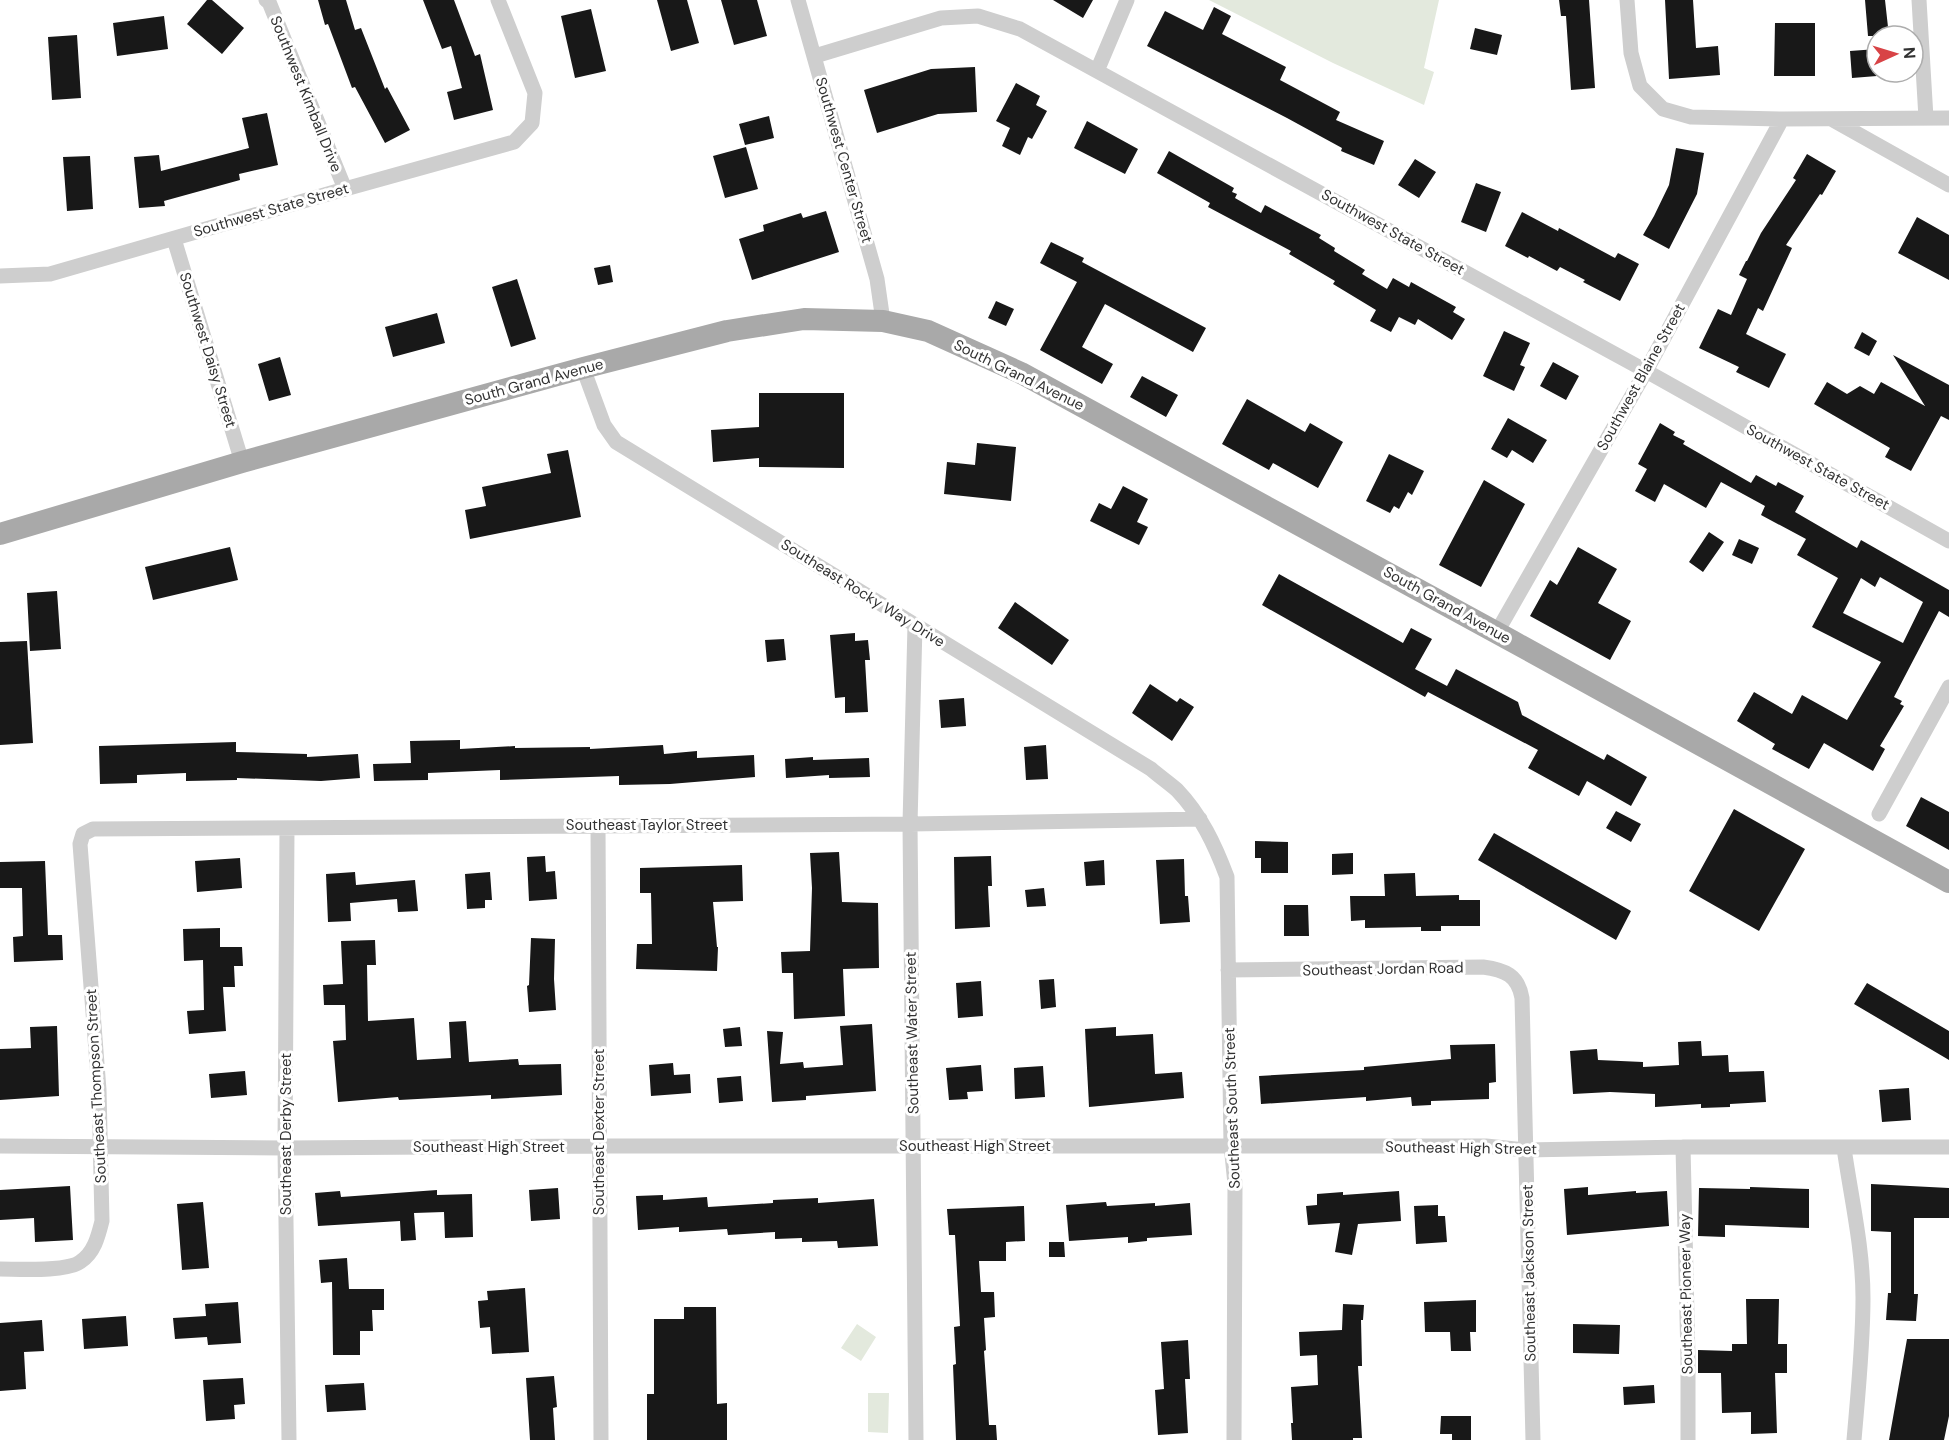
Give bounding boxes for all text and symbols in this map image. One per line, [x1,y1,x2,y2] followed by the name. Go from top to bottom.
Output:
[265,13,347,175] street label: Southwest Kimball Drive
[1865,24,1925,84] north arrow
[1899,46,1920,60] text: N
[811,75,877,245] street label: Southwest Center Street
[191,178,351,242] street label: Southwest State Street
[1318,184,1468,280] street label: Southwest State Street
[175,270,241,430] street label: Southwest Daisy Street
[1592,300,1690,454] street label: Southwest Blaine Street
[950,335,1088,415] street label: South Grand Avenue
[462,354,606,410] street label: South Grand Avenue
[1743,419,1893,515] street label: Southwest State Street
[777,534,949,652] street label: Southeast Rocky Way Drive
[1380,562,1514,648] street label: South Grand Avenue
[566,815,728,835] street label: Southeast Taylor Street
[901,952,923,1114] street label: Southeast Water Street
[1302,958,1464,980] street label: Southeast Jordan Road
[81,988,111,1184] street label: Southeast Thompson Street
[1219,1027,1245,1189] street label: Southeast South Street
[589,1049,609,1215] street label: Southeast Dexter Street
[276,1053,296,1215] street label: Southeast Derby Street
[899,1136,1051,1156] street label: Southeast High Street
[413,1137,565,1157] street label: Southeast High Street
[1385,1137,1537,1159] street label: Southeast High Street
[1517,1184,1541,1362] street label: Southeast Jackson Street
[1675,1213,1697,1375] street label: Southeast Pioneer Way

